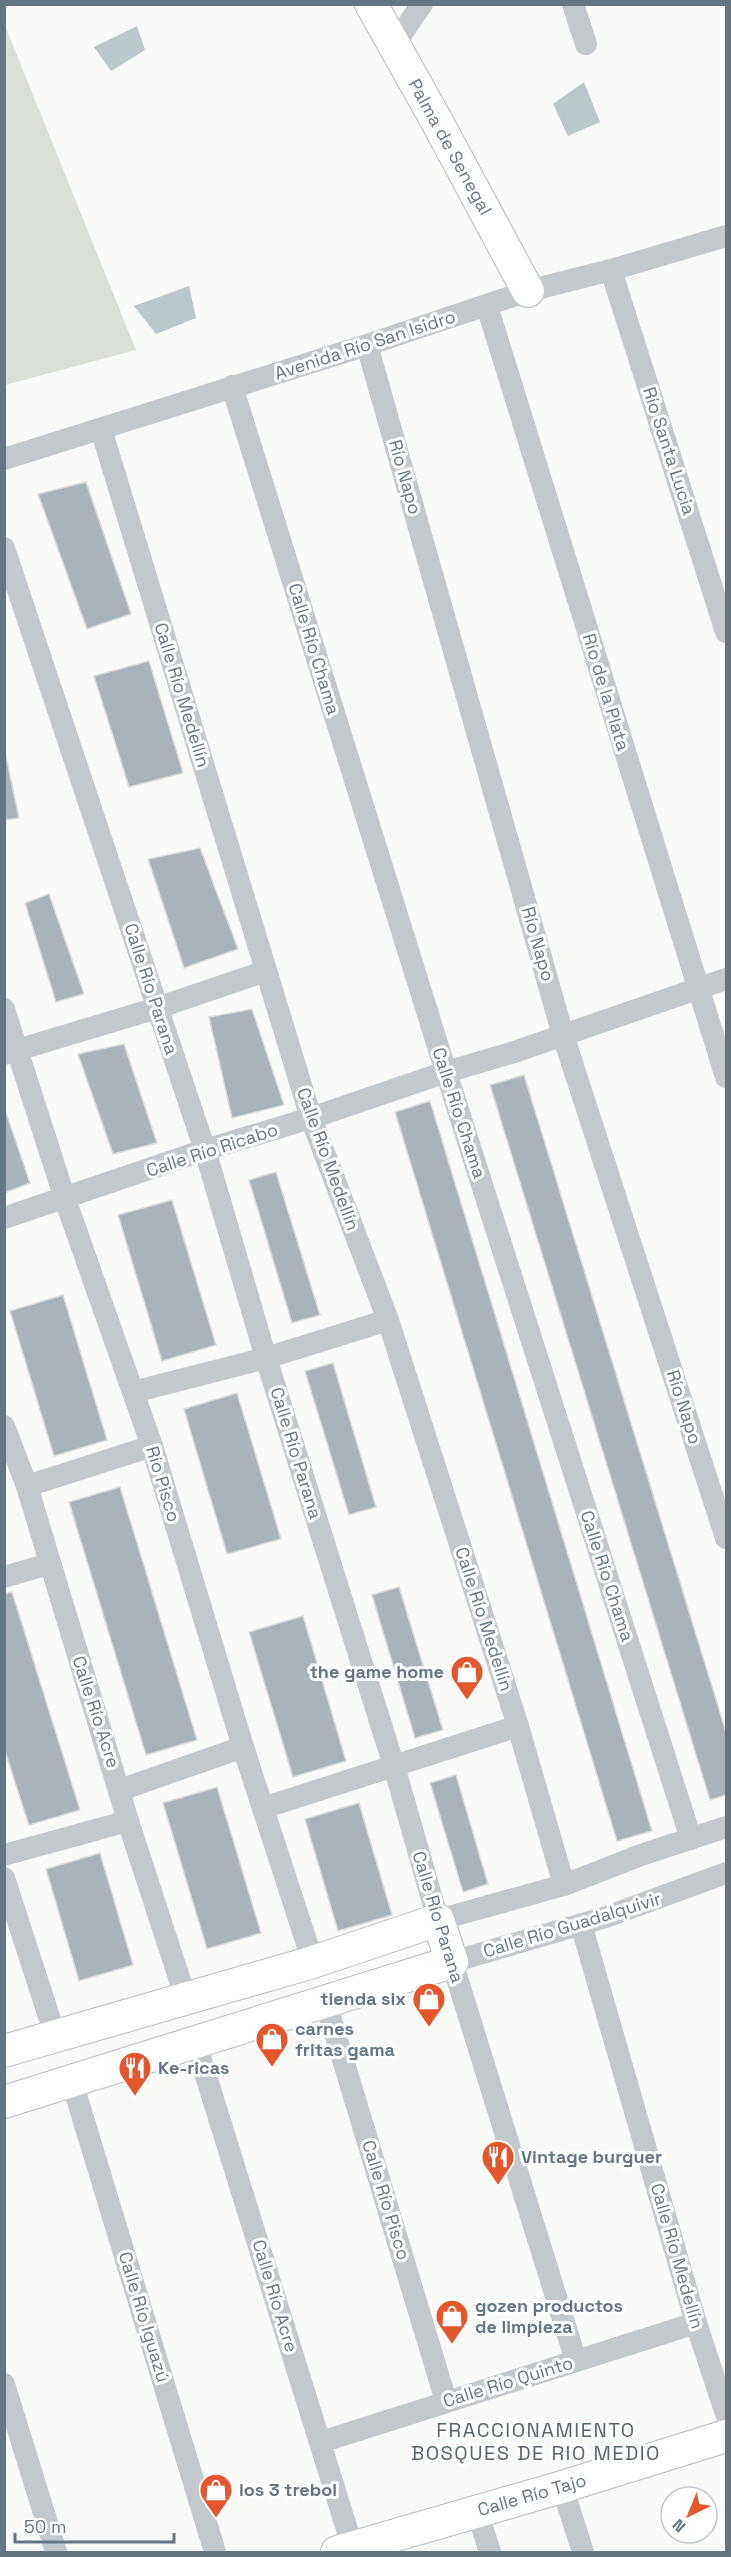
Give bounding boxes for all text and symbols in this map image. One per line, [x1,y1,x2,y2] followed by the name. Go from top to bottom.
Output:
[403,75,497,219] street label: Palma de Senegal
[271,304,458,385] street label: Avenida Río San Isidro
[638,384,701,518] street label: Río Santa Lucia
[384,437,427,517] street label: Río Napo
[284,580,345,717] street label: Calle Río Chama
[150,620,215,770] street label: Calle Río Medellín
[578,630,635,753] street label: Río de la Plata
[517,904,560,984] street label: Río Napo
[119,920,184,1057] street label: Calle Río Parana
[427,1044,491,1181] street label: Calle Río Chama
[292,1084,365,1233] street label: Calle Río Medellín
[143,1117,281,1182] street label: Calle Río Ricabo
[662,1367,707,1447] street label: Río Napo
[265,1384,327,1522] street label: Calle Río Parana
[141,1443,186,1525] street label: Río Pisco
[575,1507,639,1644] street label: Calle Río Chama
[450,1544,519,1694] street label: Calle Río Medellín
[68,1653,125,1771] street label: Calle Río Acre
[449,1654,485,1701] shop icon: the game home
[310,1660,444,1683] place label: the game home
[407,1848,469,1986] street label: Calle Río Parana
[480,1886,664,1963] street label: Calle Río Guadalquivir
[411,1981,447,2028] shop icon: tienda six
[320,1987,406,2010] place label: tienda six
[295,2017,396,2061] place label: carnes fritas gama
[254,2021,290,2068] shop icon: carnes fritas gama
[117,2050,153,2097] restaurant icon: Ke-ricas
[158,2056,229,2079] place label: Ke-ricas
[357,2137,416,2263] street label: Calle Río Pisco
[480,2139,516,2186] restaurant icon: Vintage burguer
[521,2145,662,2168] place label: Vintage burguer
[646,2180,709,2331] street label: Calle Río Medellín
[247,2237,304,2355] street label: Calle Río Acre
[114,2249,175,2385] street label: Calle Río Iguazú
[475,2294,623,2338] place label: gozen productos de limpieza
[434,2298,470,2345] shop icon: gozen productos de limpieza
[440,2351,576,2412] street label: Calle Río Quinto
[411,2417,661,2466] district label: FRACCIONAMIENTO BOSQUES DE RIO MEDIO
[475,2468,589,2521] street label: Calle Río Tajo
[198,2472,234,2519] shop icon: los 3 trebol
[239,2478,337,2501] place label: los 3 trebol
[659,2485,719,2545] north arrow
[15,2506,174,2544] scale bar
[668,2514,690,2537] text: N
[24,2515,66,2538] text: 50 m

